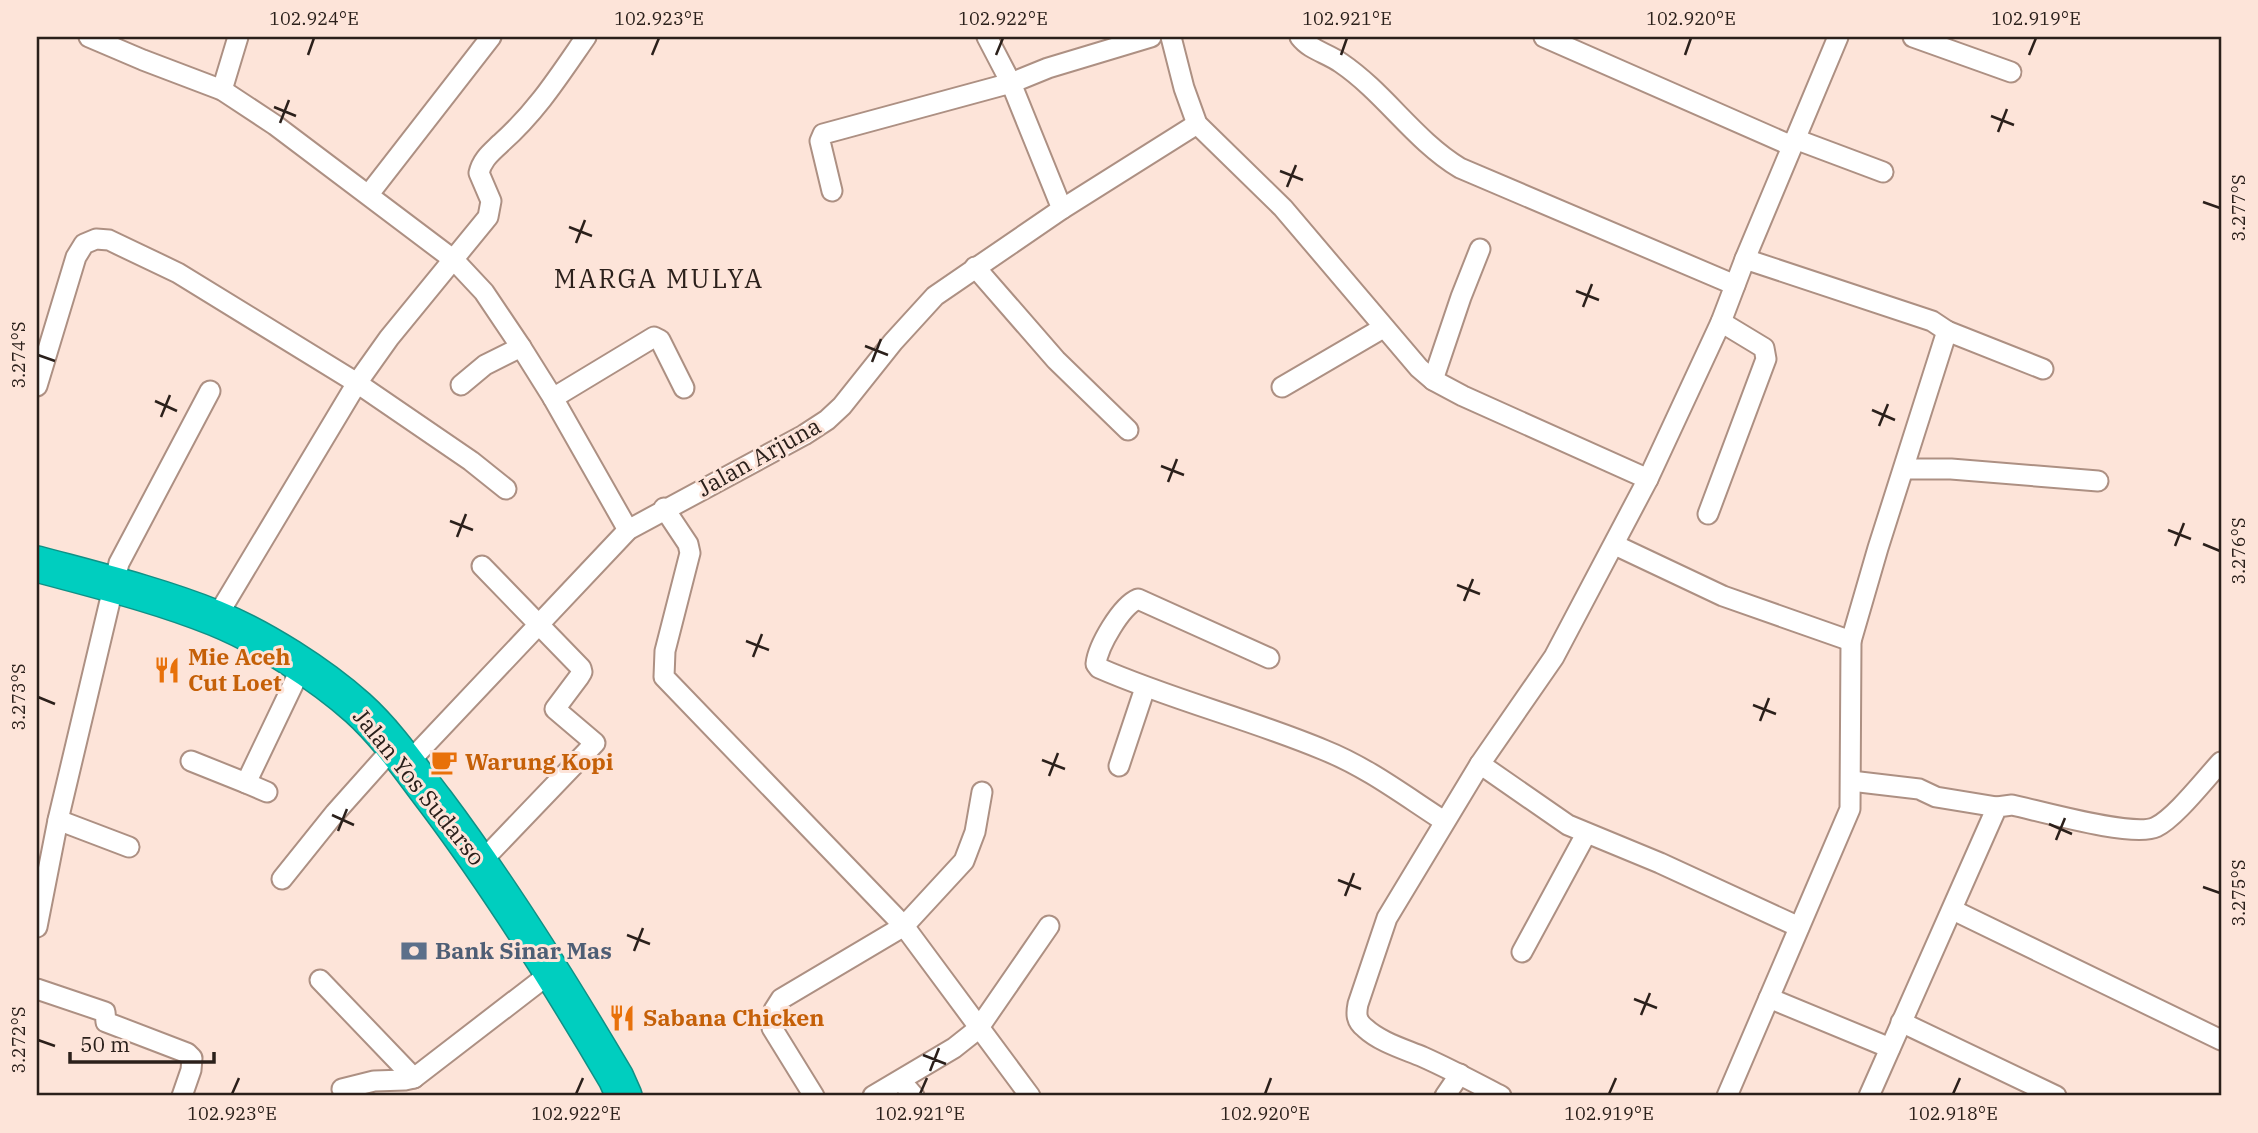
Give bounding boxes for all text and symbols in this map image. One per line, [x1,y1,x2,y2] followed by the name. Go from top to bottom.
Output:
[269,7,359,30] text: 102.924°E
[614,7,704,30] text: 102.923°E
[958,7,1048,30] text: 102.922°E
[1302,7,1392,30] text: 102.921°E
[1646,7,1736,30] text: 102.920°E
[1991,7,2081,30] text: 102.919°E
[2227,175,2250,242] text: 3.277°S
[554,261,764,295] district label: MARGA MULYA
[7,322,30,389] text: 3.274°S
[691,410,826,502] street label: Jalan Arjuna
[2227,518,2250,585] text: 3.276°S
[188,641,291,697] place label: Mie Aceh Cut Loet
[152,655,182,685] restaurant icon: Mie Aceh Cut Loet
[7,664,30,731] text: 3.273°S
[347,702,492,871] street label: Jalan Yos Sudarso
[465,746,614,776] place label: Warung Kopi
[429,747,459,777] cafe icon: Warung Kopi
[2227,860,2250,927] text: 3.275°S
[435,935,612,965] place label: Bank Sinar Mas
[399,936,429,966] bank icon: Bank Sinar Mas
[643,1002,825,1032] place label: Sabana Chicken
[607,1003,637,1033] restaurant icon: Sabana Chicken
[7,1007,30,1074] text: 3.272°S
[70,1021,214,1065] scale bar
[80,1030,130,1058] text: 50 m
[187,1102,277,1125] text: 102.923°E
[531,1102,621,1125] text: 102.922°E
[875,1102,965,1125] text: 102.921°E
[1220,1102,1310,1125] text: 102.920°E
[1564,1102,1654,1125] text: 102.919°E
[1908,1102,1998,1125] text: 102.918°E

